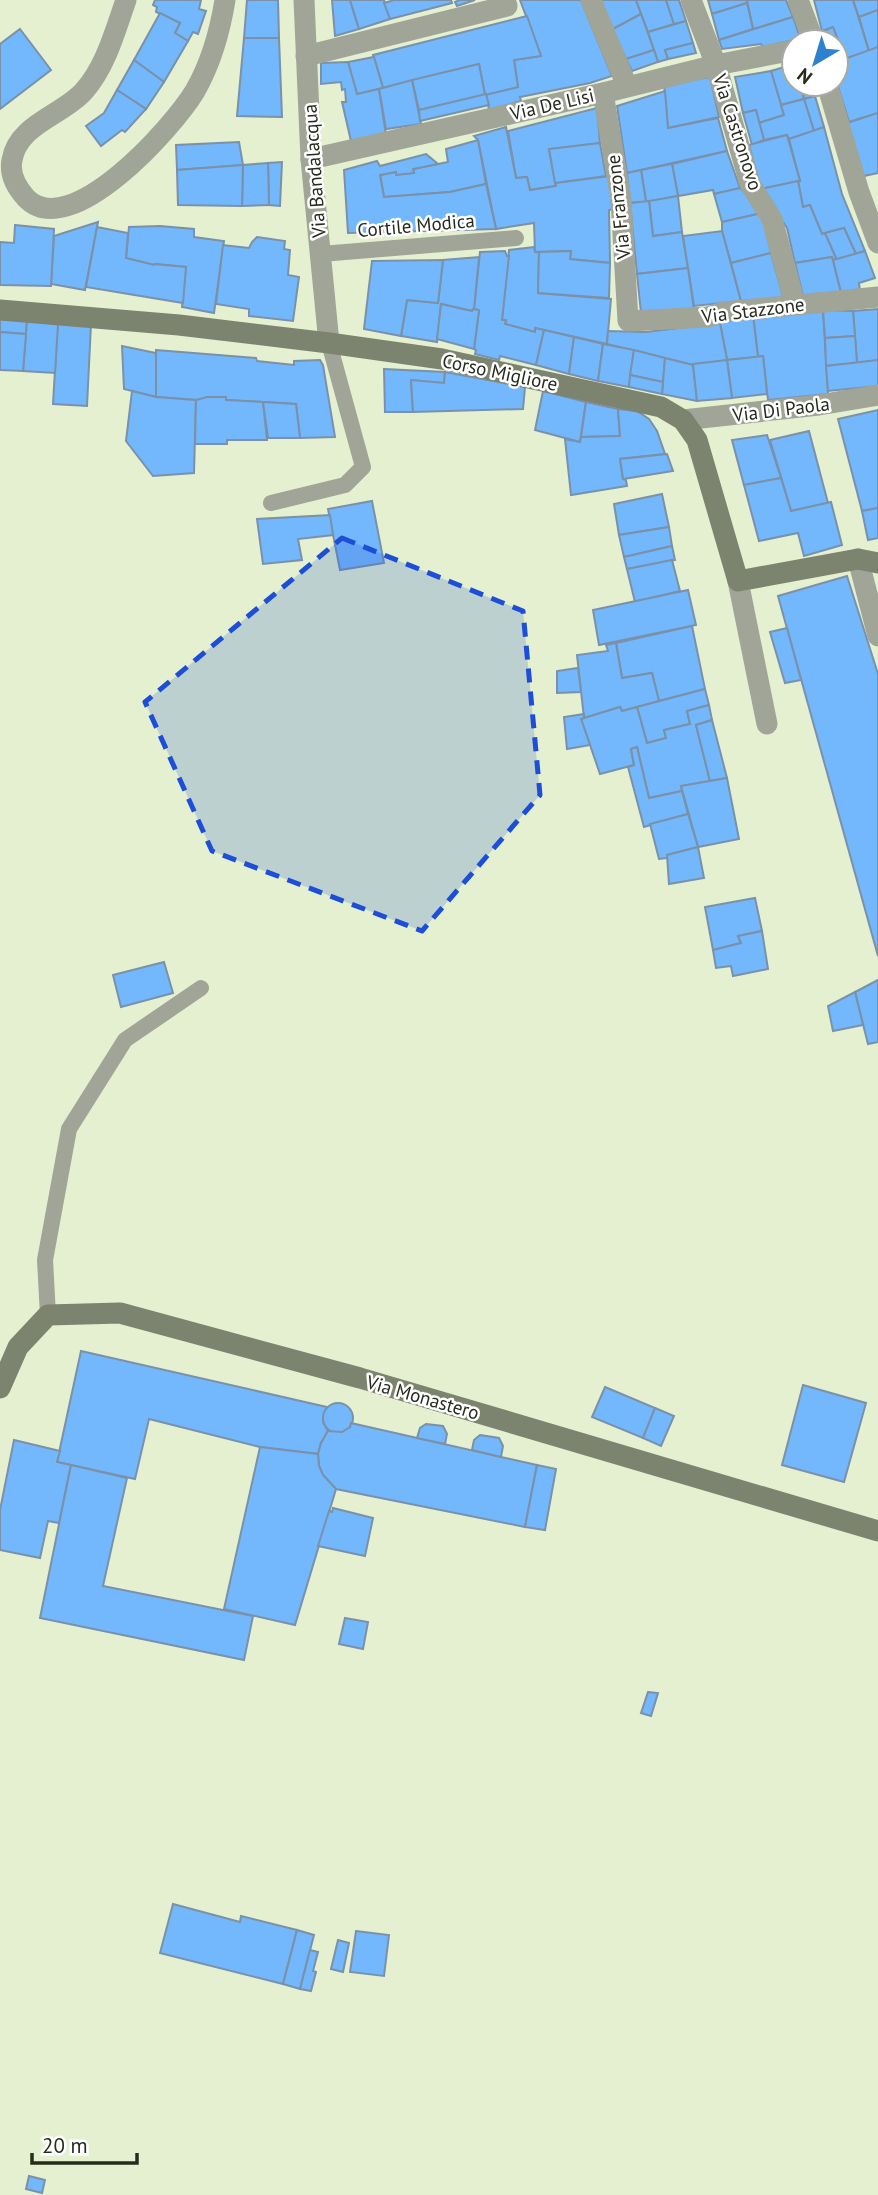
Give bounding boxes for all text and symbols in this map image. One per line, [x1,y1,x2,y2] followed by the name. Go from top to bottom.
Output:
[780,28,850,98] north arrow
[792,63,817,90] text: N
[708,70,768,193] street label: Via Castronovo
[507,83,596,126] street label: Via De Lisi
[297,103,331,240] street label: Via Bandalacqua
[601,154,636,261] street label: Via Franzone
[356,208,476,242] street label: Cortile Modica
[699,292,806,328] street label: Via Stazzone
[440,348,560,396] street label: Corso Migliore
[730,391,831,427] street label: Via Di Paola
[363,1369,482,1425] street label: Via Monastero
[32,2122,136,2166] scale bar
[42,2132,88,2159] text: 20 m

